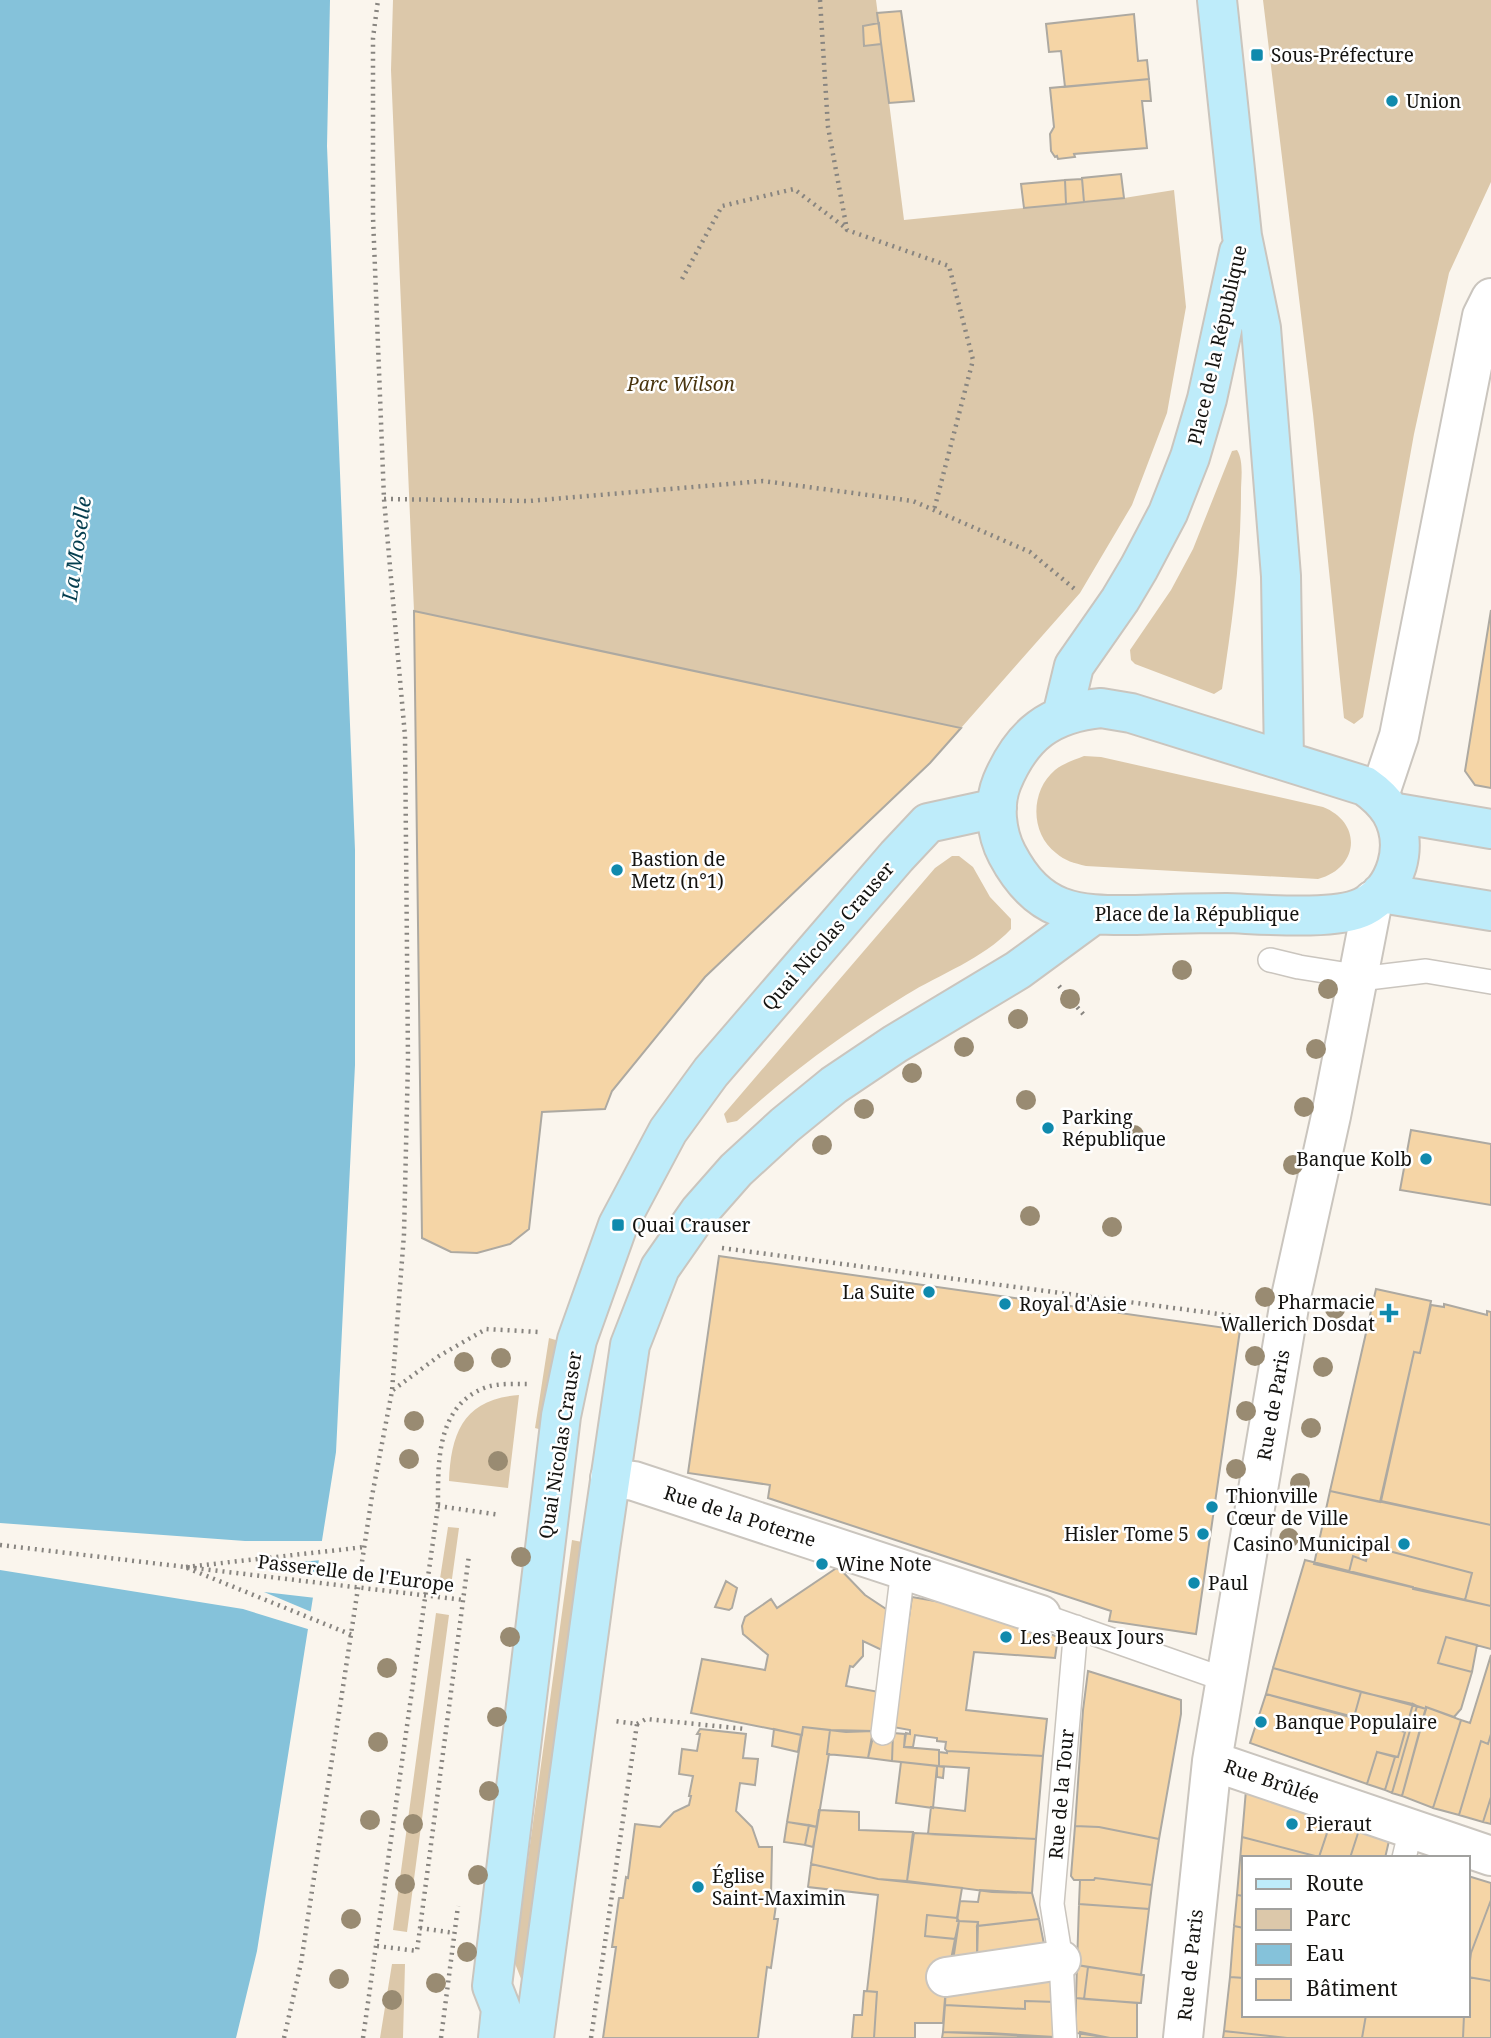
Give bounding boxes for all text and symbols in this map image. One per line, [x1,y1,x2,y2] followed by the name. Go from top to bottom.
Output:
[1271,42,1414,68] place label: Sous-Préfecture
[1249,47,1265,63] marker: Sous-Préfecture
[1406,88,1461,114] place label: Union
[1384,93,1400,109] marker: Union
[1181,242,1253,448] street label: Place de la République
[626,371,736,397] park label: Parc Wilson
[55,495,97,604] water label: La Moselle
[631,846,725,894] place label: Bastion de Metz (n°1)
[756,856,900,1016] street label: Quai Nicolas Crauser
[609,862,625,878] marker: Bastion de Metz (n°1)
[1095,901,1299,927] street label: Place de la République
[1062,1104,1166,1152] place label: Parking République
[1040,1120,1056,1136] marker: Parking République
[1296,1146,1412,1172] place label: Banque Kolb
[1418,1151,1434,1167] marker: Banque Kolb
[632,1212,751,1238] place label: Quai Crauser
[610,1217,626,1233] marker: Quai Crauser
[842,1279,915,1305] place label: La Suite
[921,1284,937,1300] marker: La Suite
[1220,1289,1375,1337] place label: Pharmacie Wallerich Dosdat
[1019,1291,1127,1317] place label: Royal d'Asie
[997,1296,1013,1312] marker: Royal d'Asie
[1381,1305,1397,1321] marker: Pharmacie Wallerich Dosdat
[1250,1348,1296,1462] street label: Rue de Paris
[532,1349,588,1541] street label: Quai Nicolas Crauser
[661,1479,819,1553] street label: Rue de la Poterne
[1226,1483,1348,1531] place label: Thionville Cœur de Ville
[1204,1499,1220,1515] marker: Thionville Cœur de Ville
[1064,1521,1189,1547] place label: Hisler Tome 5
[1195,1526,1211,1542] marker: Hisler Tome 5
[1233,1531,1390,1557] place label: Casino Municipal
[1396,1536,1412,1552] marker: Casino Municipal
[256,1548,456,1598] street label: Passerelle de l'Europe
[836,1551,932,1577] place label: Wine Note
[814,1556,830,1572] marker: Wine Note
[1208,1570,1248,1596] place label: Paul
[1186,1575,1202,1591] marker: Paul
[1020,1624,1164,1650] place label: Les Beaux Jours
[998,1629,1014,1645] marker: Les Beaux Jours
[1275,1709,1437,1735] place label: Banque Populaire
[1253,1714,1269,1730] marker: Banque Populaire
[1042,1728,1080,1860] street label: Rue de la Tour
[1221,1753,1323,1809] street label: Rue Brûlée
[1306,1811,1372,1837] place label: Pieraut
[1284,1816,1300,1832] marker: Pieraut
[1242,1856,1470,2017] legend
[712,1863,846,1911] place label: Église Saint-Maximin
[1306,1869,1364,1897] text: Route
[690,1879,706,1895] marker: Église Saint-Maximin
[1306,1904,1351,1932] text: Parc
[1171,1908,1209,2022] street label: Rue de Paris
[1306,1939,1344,1967] text: Eau
[1306,1974,1398,2002] text: Bâtiment

